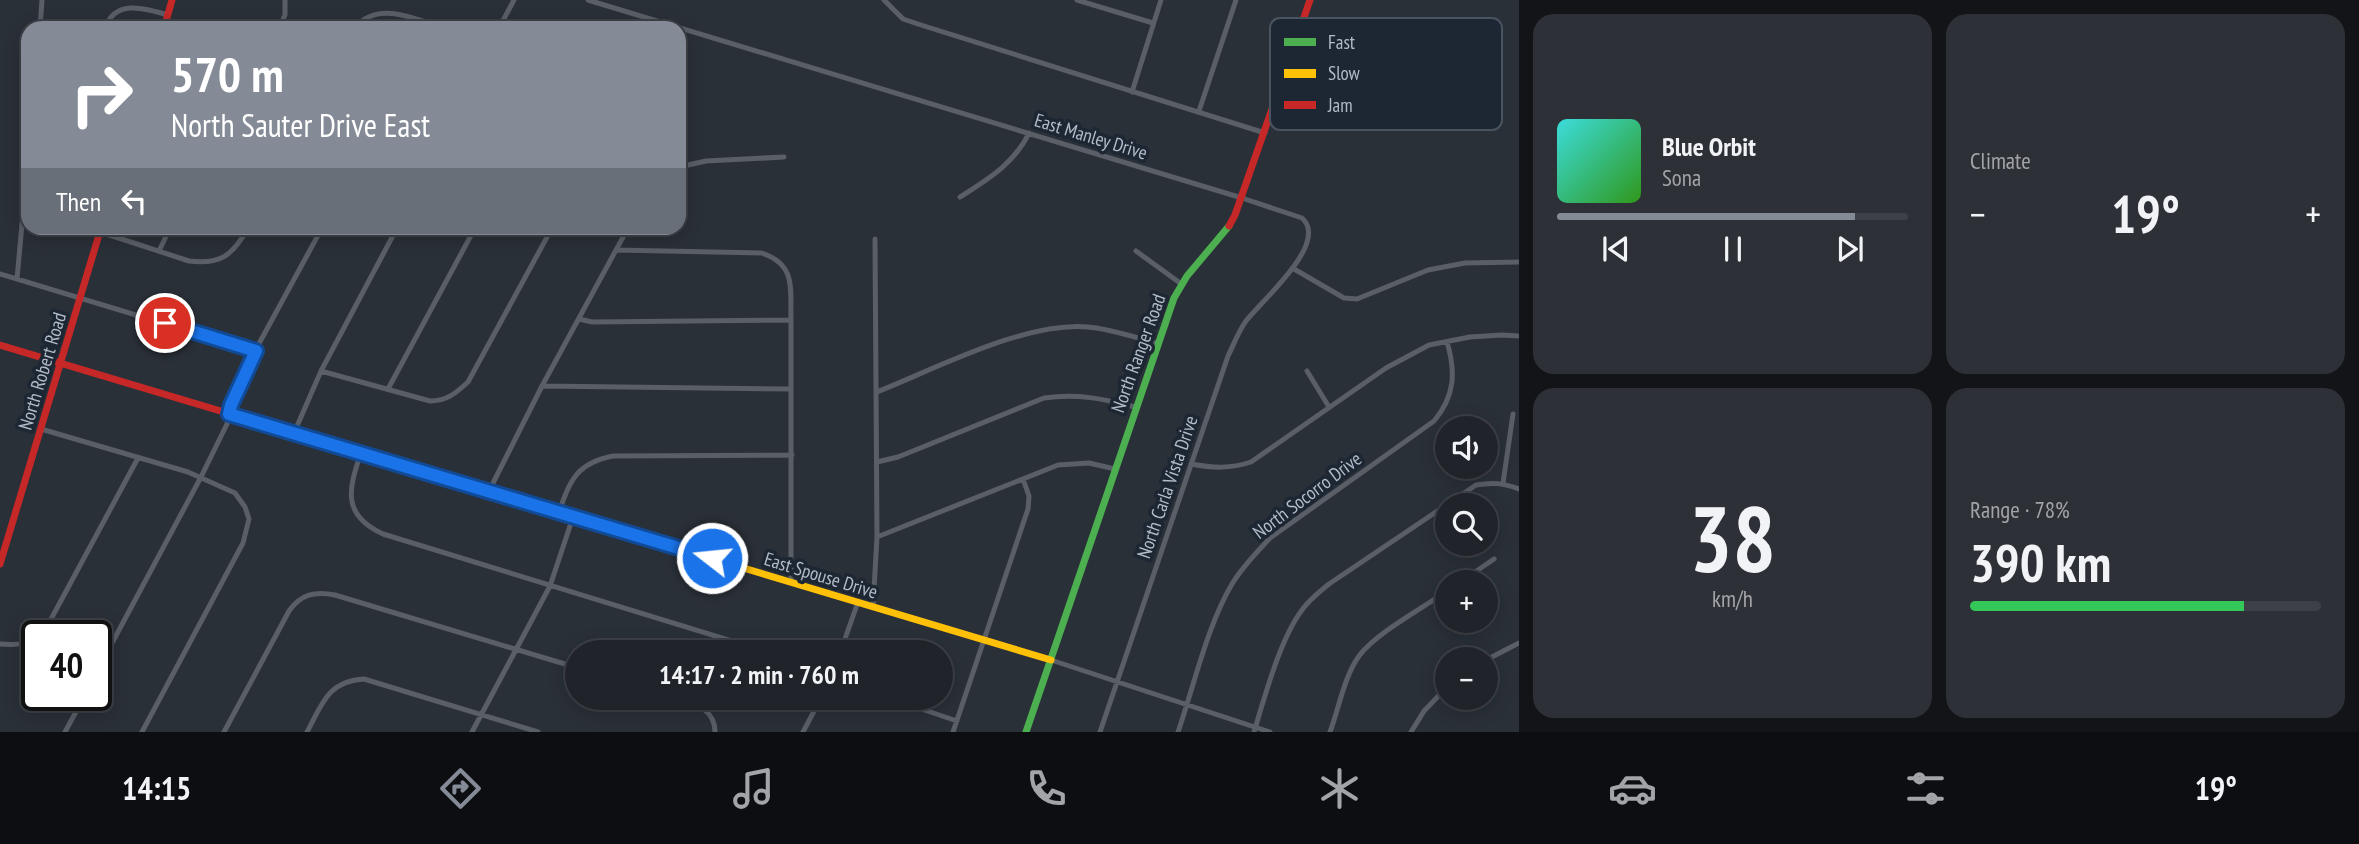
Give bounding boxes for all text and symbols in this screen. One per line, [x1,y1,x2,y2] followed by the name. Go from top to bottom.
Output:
[1270,18,1502,130] legend
[1328,30,1356,54] text: Fast
[171,42,284,106] text: 570 m
[56,49,147,140] icon: right
[1328,61,1361,85] text: Slow
[1327,93,1353,117] text: Jam
[171,104,430,146] text: North Sauter Drive East
[1032,107,1150,165] street label: East Manley Drive
[1662,130,1756,163] text: Blue Orbit
[1970,146,2031,175] text: Climate
[1662,163,1701,192] text: Sona
[2111,180,2180,247] text: 19°
[115,182,153,220] icon: left
[56,185,101,218] text: Then
[1970,189,1986,238] text: −
[2305,189,2321,238] text: +
[1597,230,1635,268] icon: previous
[1714,230,1752,268] icon: pause
[1831,230,1869,268] icon: next
[1105,290,1171,416] street label: North Ranger Road
[135,293,195,353] pin
[146,304,184,342] icon: arrive
[13,309,71,433] street label: North Robert Road
[1131,412,1203,561] street label: North Carla Vista Drive
[1435,416,1498,710] map controls
[1435,416,1498,479] button: sound
[1248,446,1366,544] street label: North Socorro Drive
[1689,479,1776,597] text: 38
[1435,493,1498,556] button: search
[1970,495,2070,524] text: Range · 78%
[675,521,749,595] position arrow
[1970,529,2111,596] text: 390 km
[761,546,881,604] street label: East Spouse Drive
[1435,570,1498,633] button: +
[1712,584,1753,613] text: km/h
[21,620,112,711] speed limit sign: 40
[1435,647,1498,710] button: −
[659,658,859,691] text: 14:17 · 2 min · 760 m
[436,764,485,813] icon: directions
[729,764,778,813] icon: music
[1022,764,1071,813] icon: phone
[1315,764,1364,813] icon: climate
[1608,764,1657,813] icon: car
[1901,764,1950,813] icon: filters
[122,767,191,809] text: 14:15
[2195,767,2237,809] text: 19°

